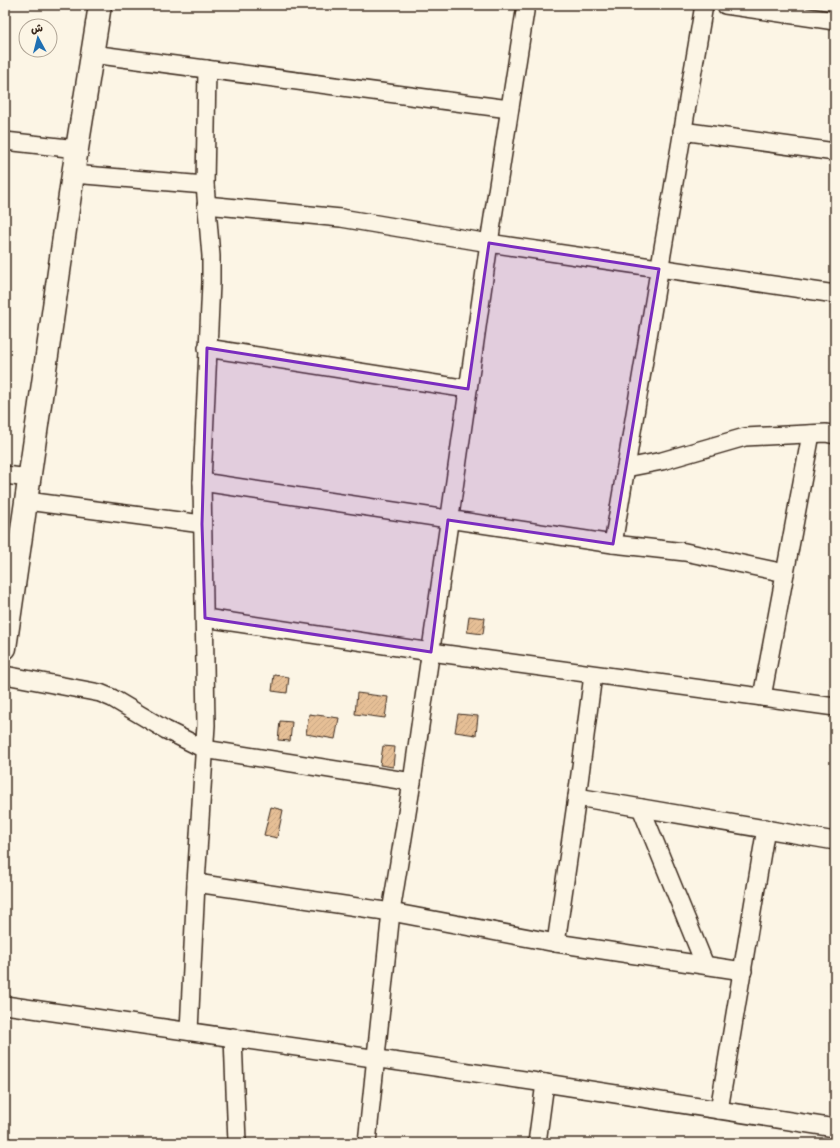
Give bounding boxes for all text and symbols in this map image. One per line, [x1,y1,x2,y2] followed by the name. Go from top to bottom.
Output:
[18,18,58,58] north arrow
[30,21,44,37] text: ش

